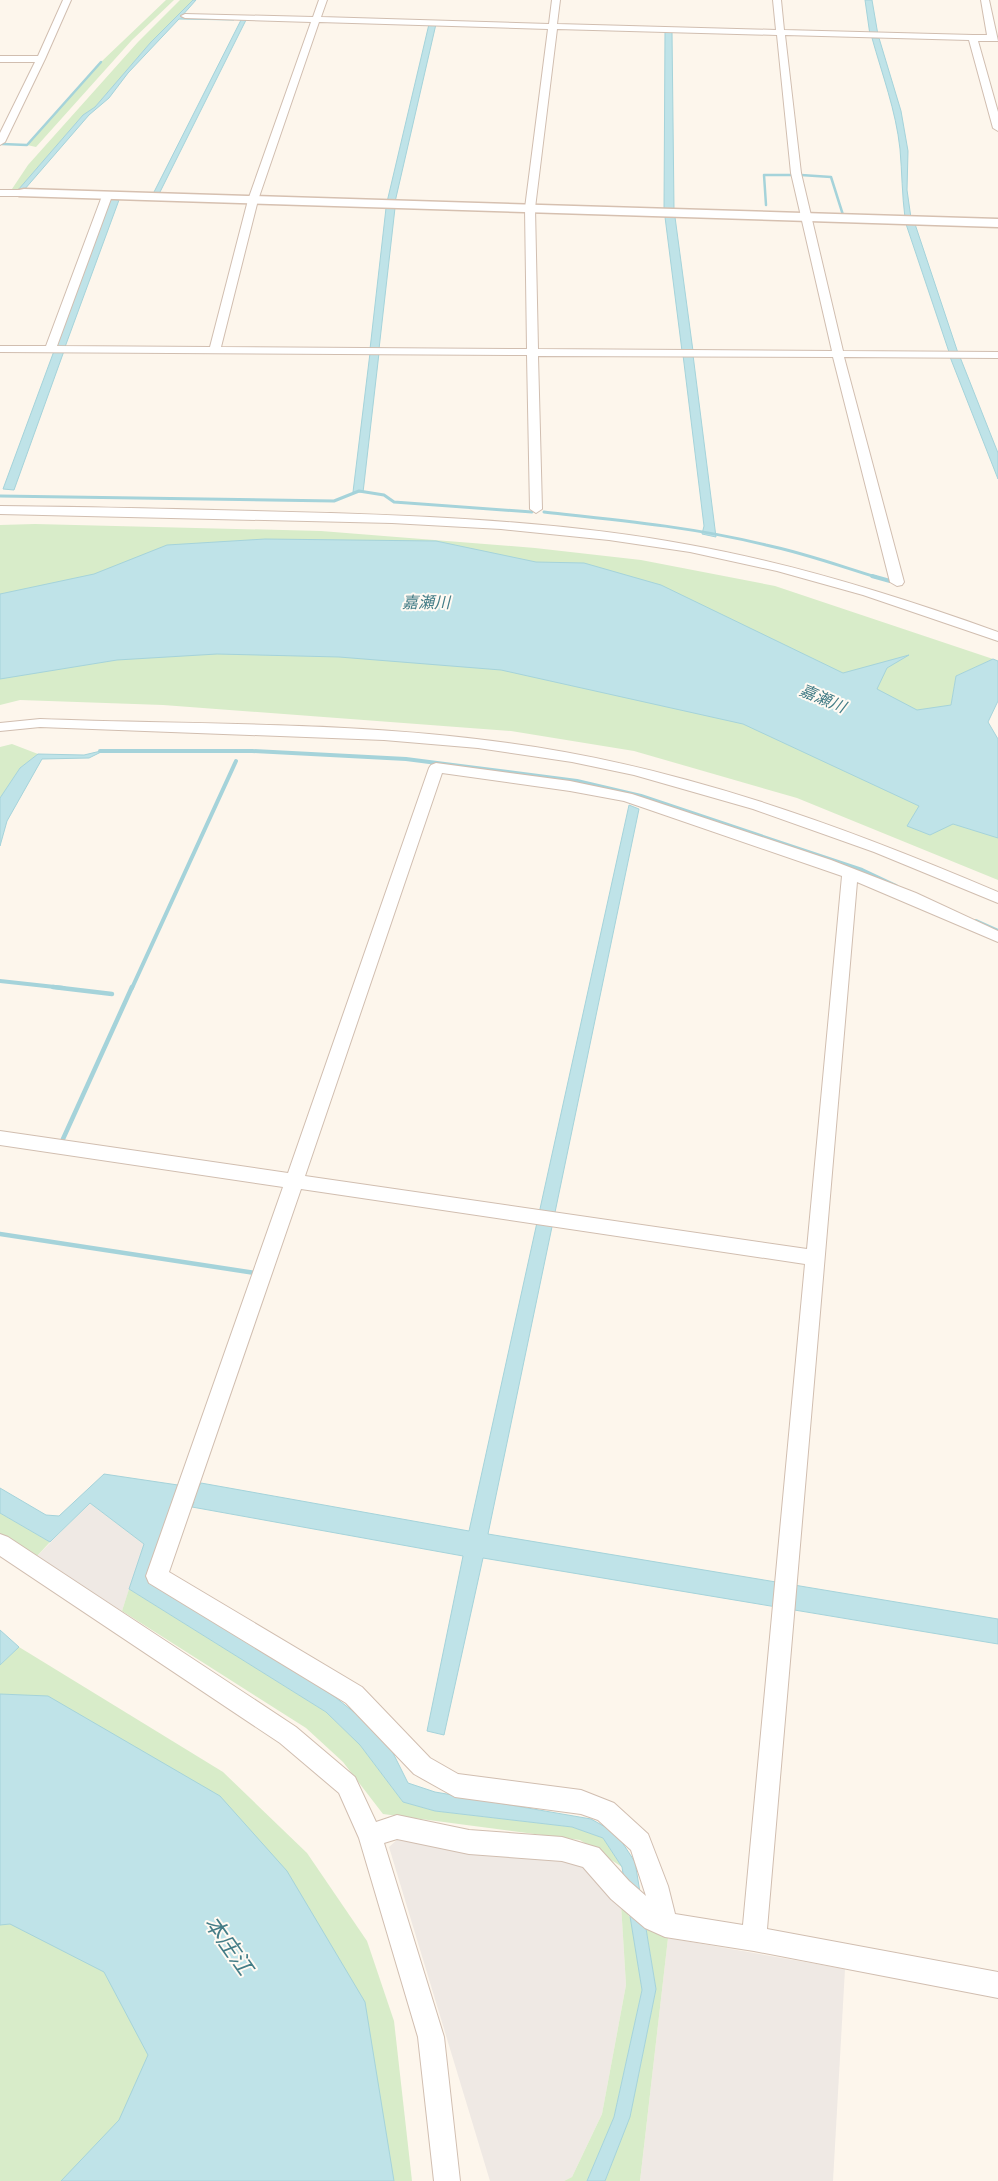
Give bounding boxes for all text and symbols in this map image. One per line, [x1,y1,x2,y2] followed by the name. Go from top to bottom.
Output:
[402,592,452,612] water label: 嘉瀬川
[797,679,851,717] water label: 嘉瀬川
[199,1910,261,1982] water label: 本庄江

